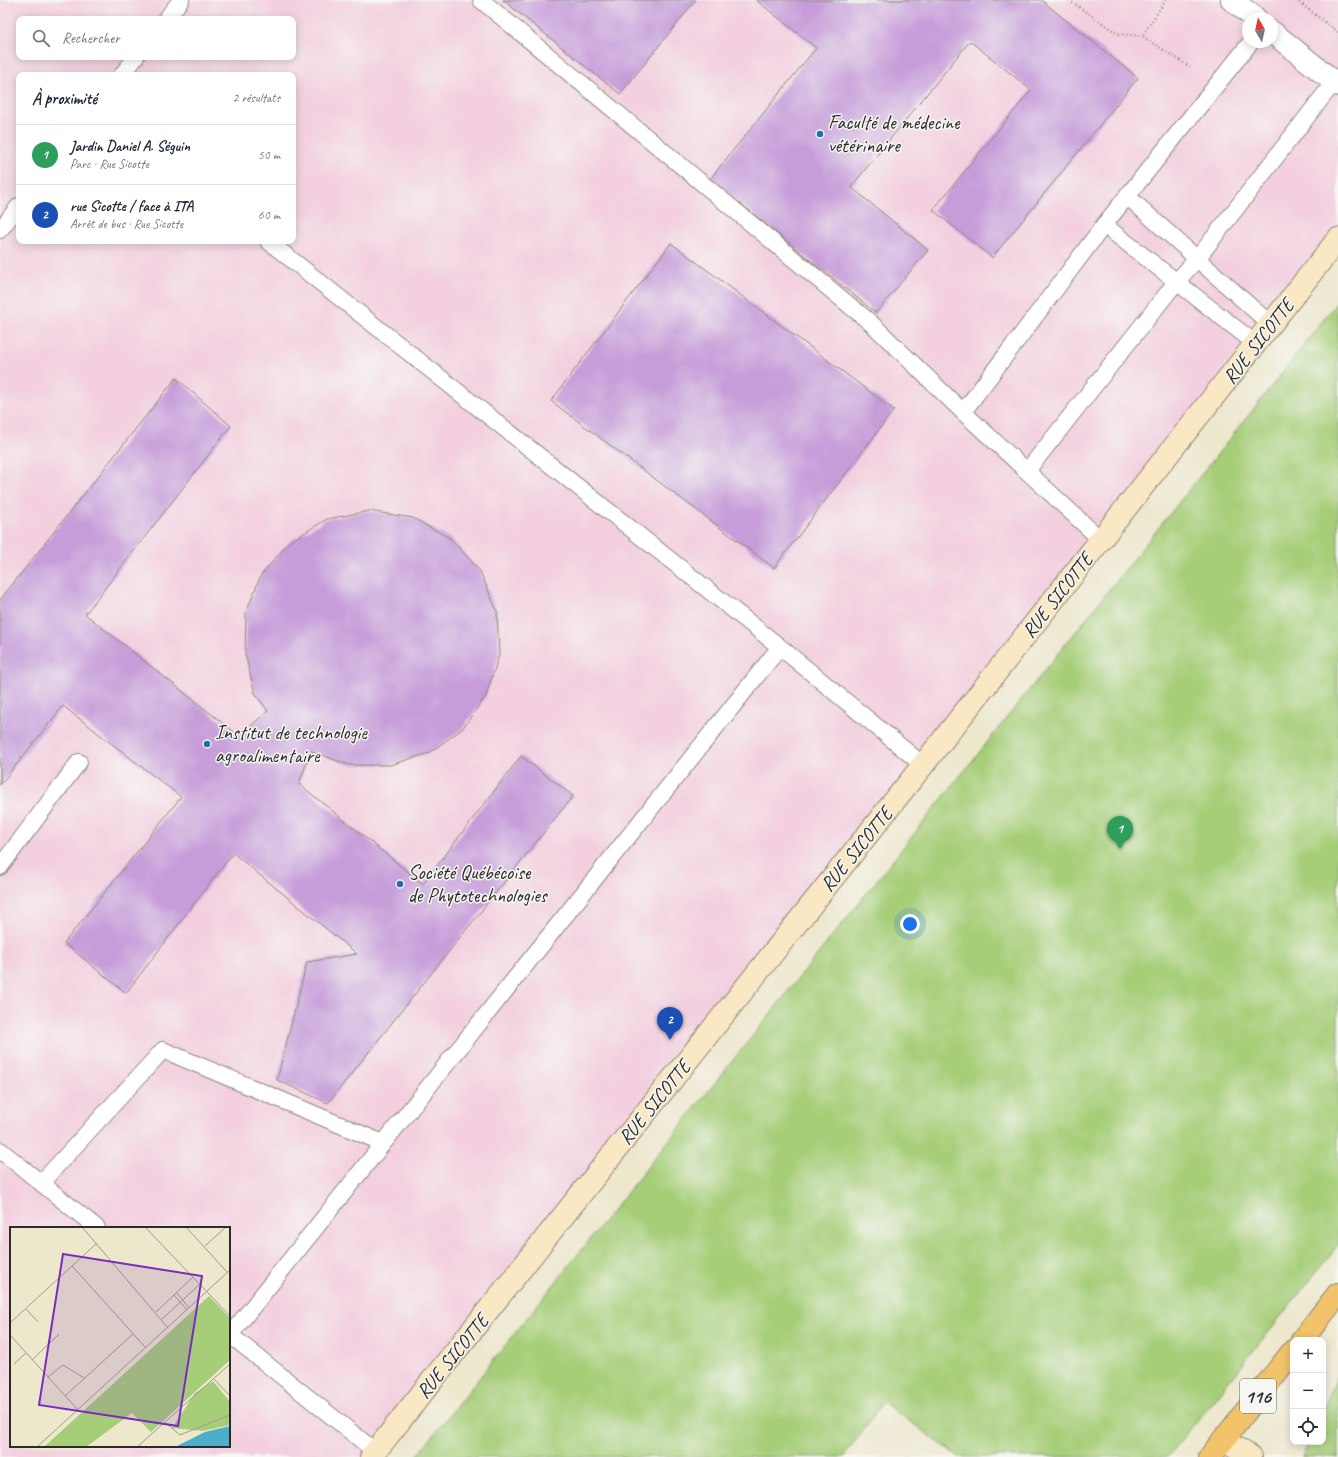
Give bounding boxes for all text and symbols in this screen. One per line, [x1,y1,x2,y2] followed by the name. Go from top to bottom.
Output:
[1242,12,1278,48] north arrow
[16,16,296,60] search box
[30,27,52,49] icon: search
[62,29,120,48] text: Rechercher
[32,88,97,109] text: À proximité
[232,90,280,106] text: 2 résultats
[828,110,961,158] place label: Faculté de médecine vétérinaire
[815,129,825,139] marker: Faculté de médecine vétérinaire
[70,137,190,156] text: Jardin Daniel A. Séguin
[42,147,48,163] text: 1
[258,147,280,163] text: 50 m
[70,156,149,172] text: Parc · Rue Sicotte
[70,197,193,216] text: rue Sicotte / face à ITA
[42,207,48,223] text: 2
[258,207,280,223] text: 60 m
[70,216,183,232] text: Arrêt de bus · Rue Sicotte
[1217,291,1301,389] street label: RUE SICOTTE
[1016,545,1100,643] street label: RUE SICOTTE
[215,720,368,768] place label: Institut de technologie agroalimentaire
[202,739,212,749] marker: Institut de technologie agroalimentaire
[815,800,900,897] street label: RUE SICOTTE
[1107,816,1133,849] pin: 1
[408,860,549,908] place label: Société Québécoise de Phytotechnologies
[395,879,405,889] marker: Société Québécoise de Phytotechnologies
[900,914,920,934] your location
[657,1007,683,1040] pin: 2
[613,1053,698,1150] street label: RUE SICOTTE
[10,1227,230,1447] inset map
[411,1307,496,1404] street label: RUE SICOTTE
[1290,1337,1326,1445] map controls
[1290,1337,1326,1373] button: +
[1290,1373,1326,1409] button: −
[1240,1379,1276,1413] road number: 116
[1290,1409,1326,1445] button: locate

